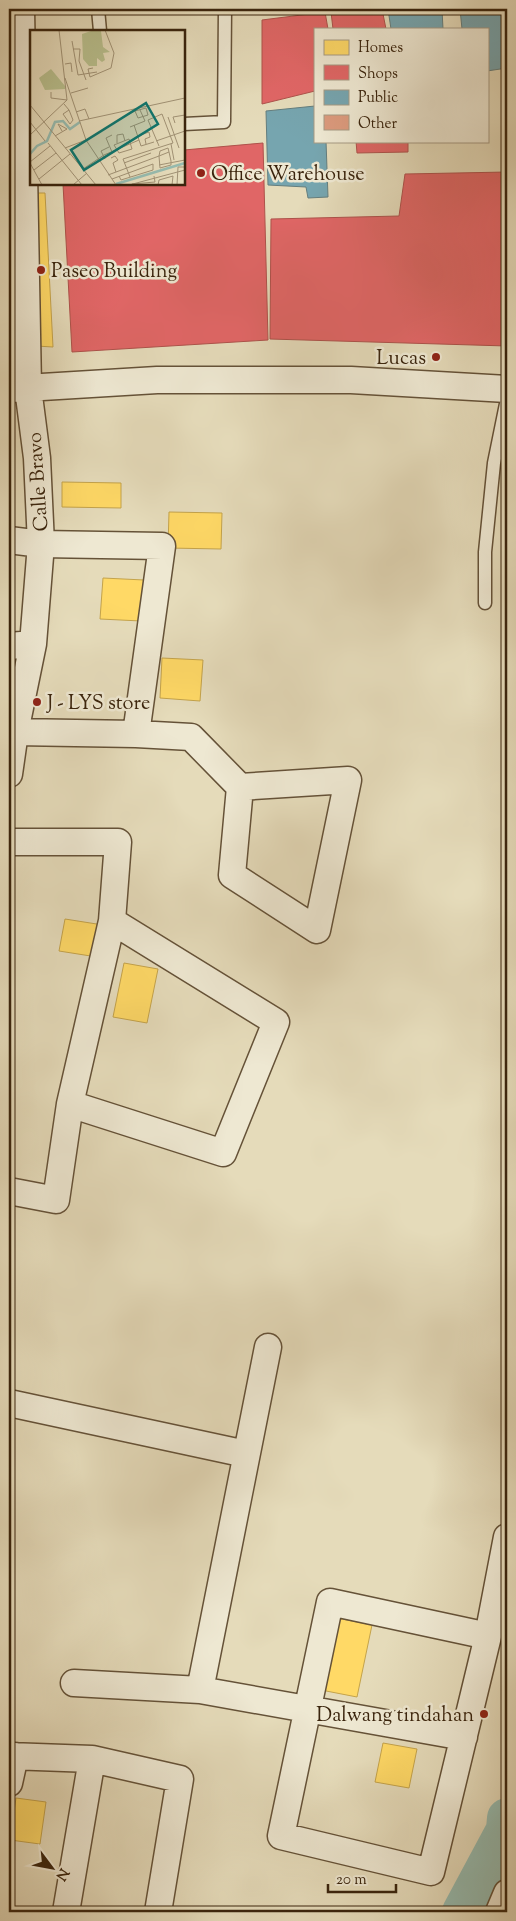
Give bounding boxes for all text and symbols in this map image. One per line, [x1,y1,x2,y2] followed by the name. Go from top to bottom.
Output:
[314,28,488,142] legend
[30,30,185,185] inset map
[358,38,403,59] text: Homes
[358,64,398,85] text: Shops
[358,88,398,109] text: Public
[358,114,398,135] text: Other
[211,161,365,190] place label: Office Warehouse
[195,167,207,179] marker: Office Warehouse
[51,258,177,287] place label: Paseo Building
[35,264,47,276] marker: Paseo Building
[376,345,426,374] place label: Lucas
[430,351,442,363] marker: Lucas
[22,431,57,532] street label: Calle Bravo
[46,690,150,719] place label: J - LYS store
[31,696,43,708] marker: J - LYS store
[316,1702,474,1731] place label: Dalwang tindahan
[478,1708,490,1720] marker: Dalwang tindahan
[28,1844,78,1894] north arrow
[328,1861,396,1893] scale bar
[50,1864,73,1884] text: N
[336,1870,367,1891] text: 20 m

